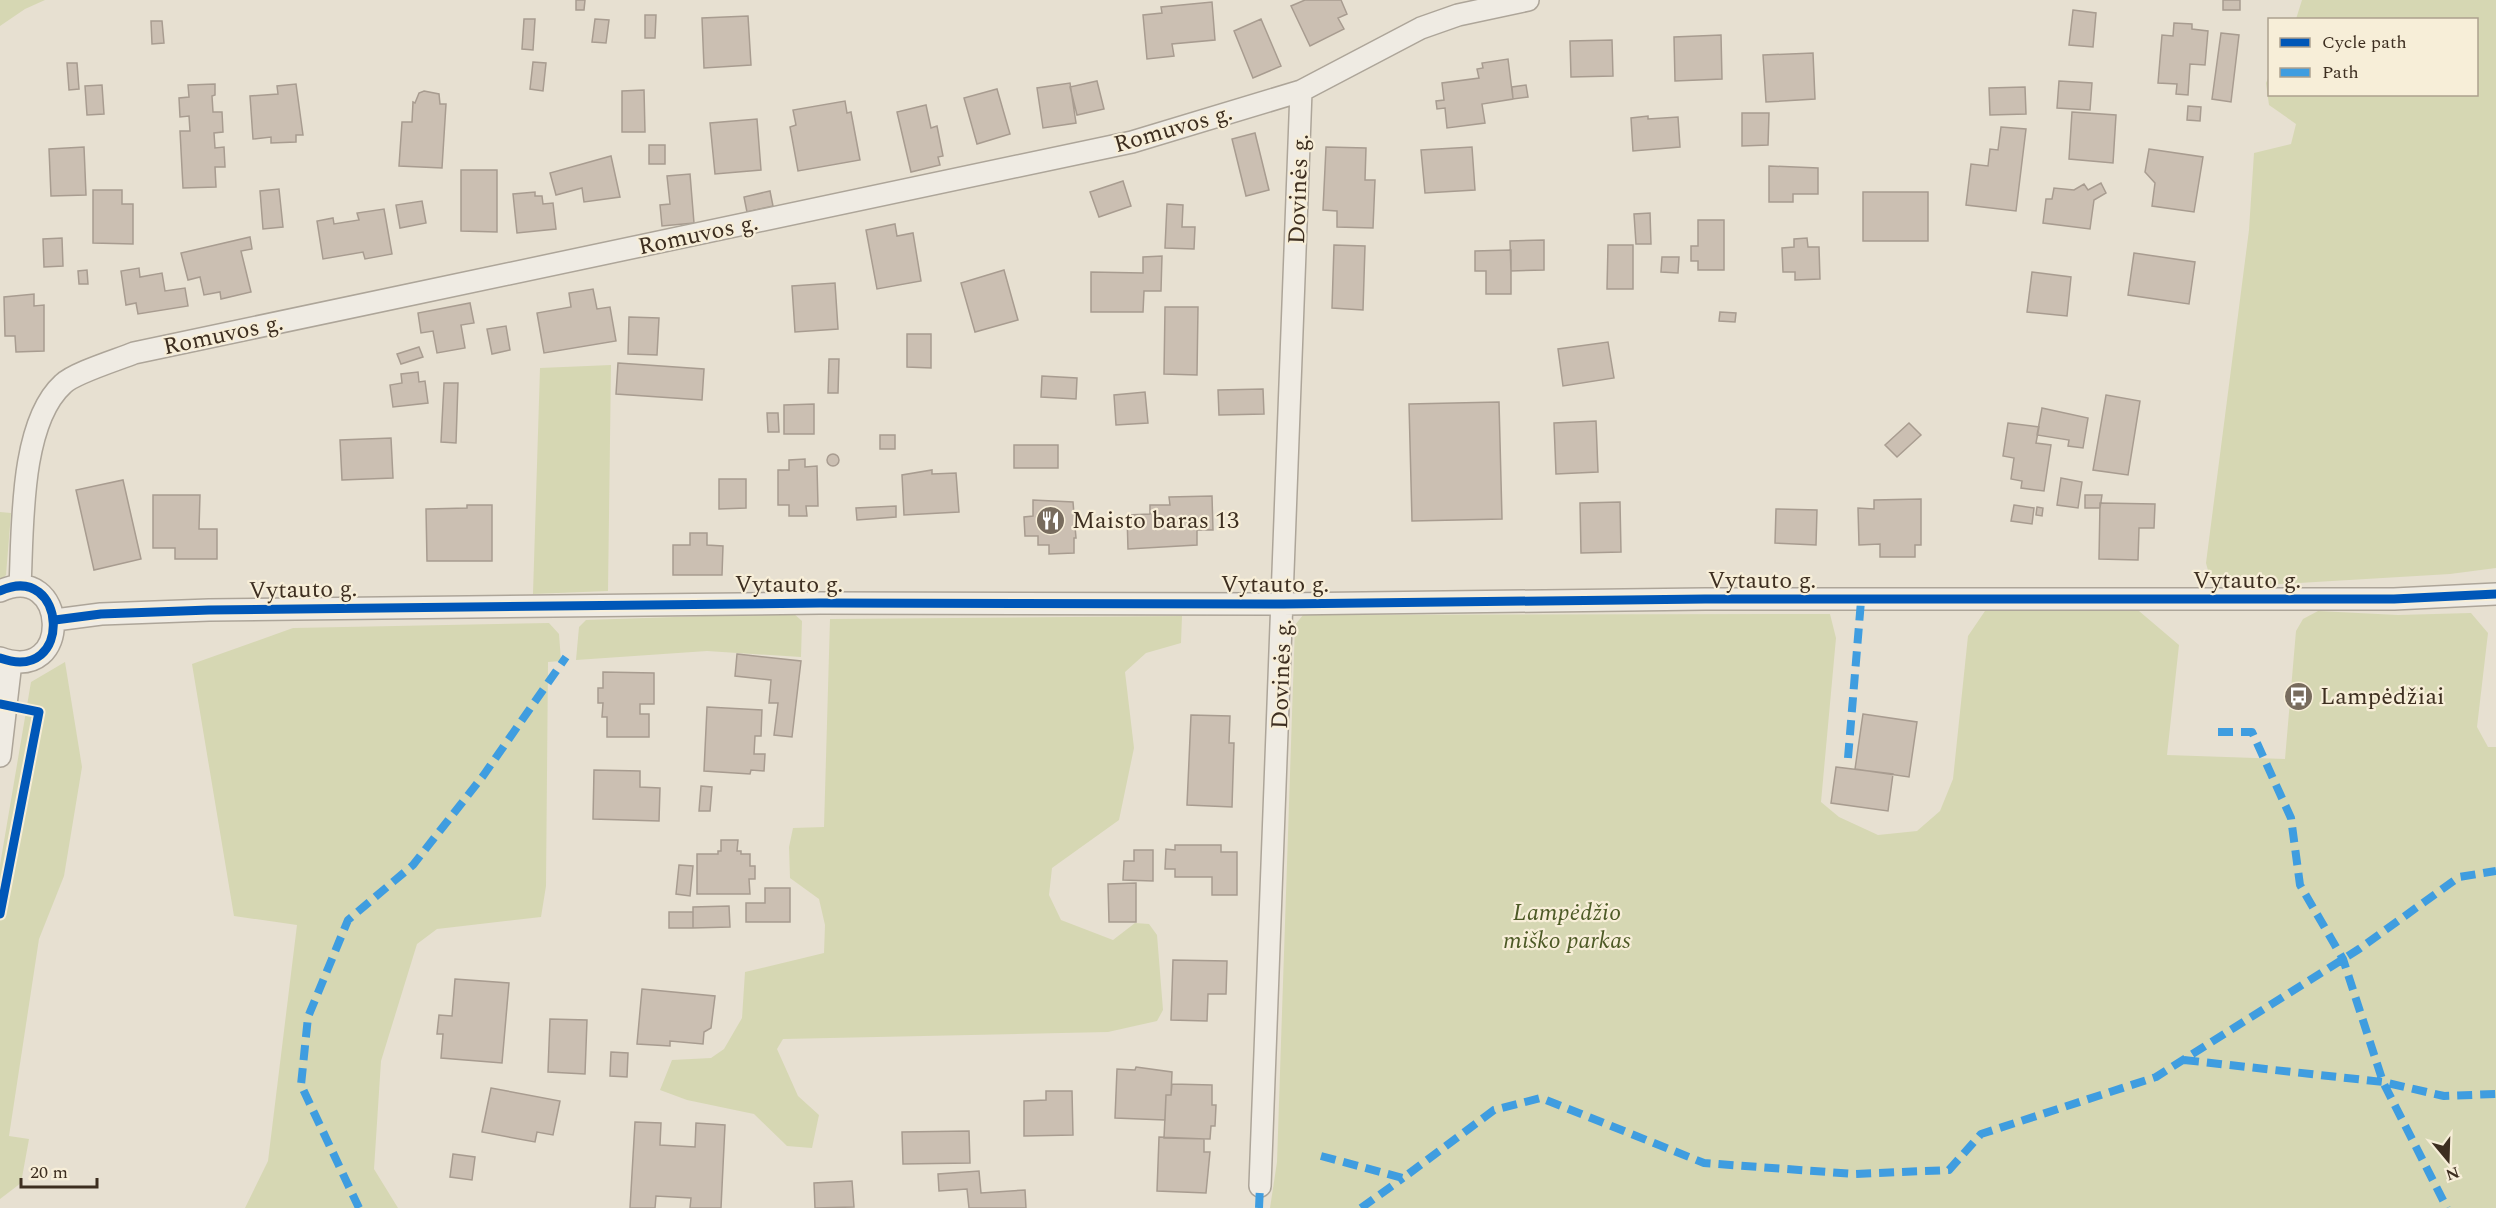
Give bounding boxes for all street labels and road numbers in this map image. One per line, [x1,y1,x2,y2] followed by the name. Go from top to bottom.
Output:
[1110,95,1237,163] street label: Romuvos g.
[1279,133,1319,245] street label: Dovinės g.
[635,205,762,265] street label: Romuvos g.
[160,305,287,365] street label: Romuvos g.
[1708,563,1816,599] street label: Vytauto g.
[2193,563,2301,599] street label: Vytauto g.
[735,567,843,603] street label: Vytauto g.
[1221,567,1329,603] street label: Vytauto g.
[248,571,358,609] street label: Vytauto g.
[1262,618,1302,730] street label: Dovinės g.

